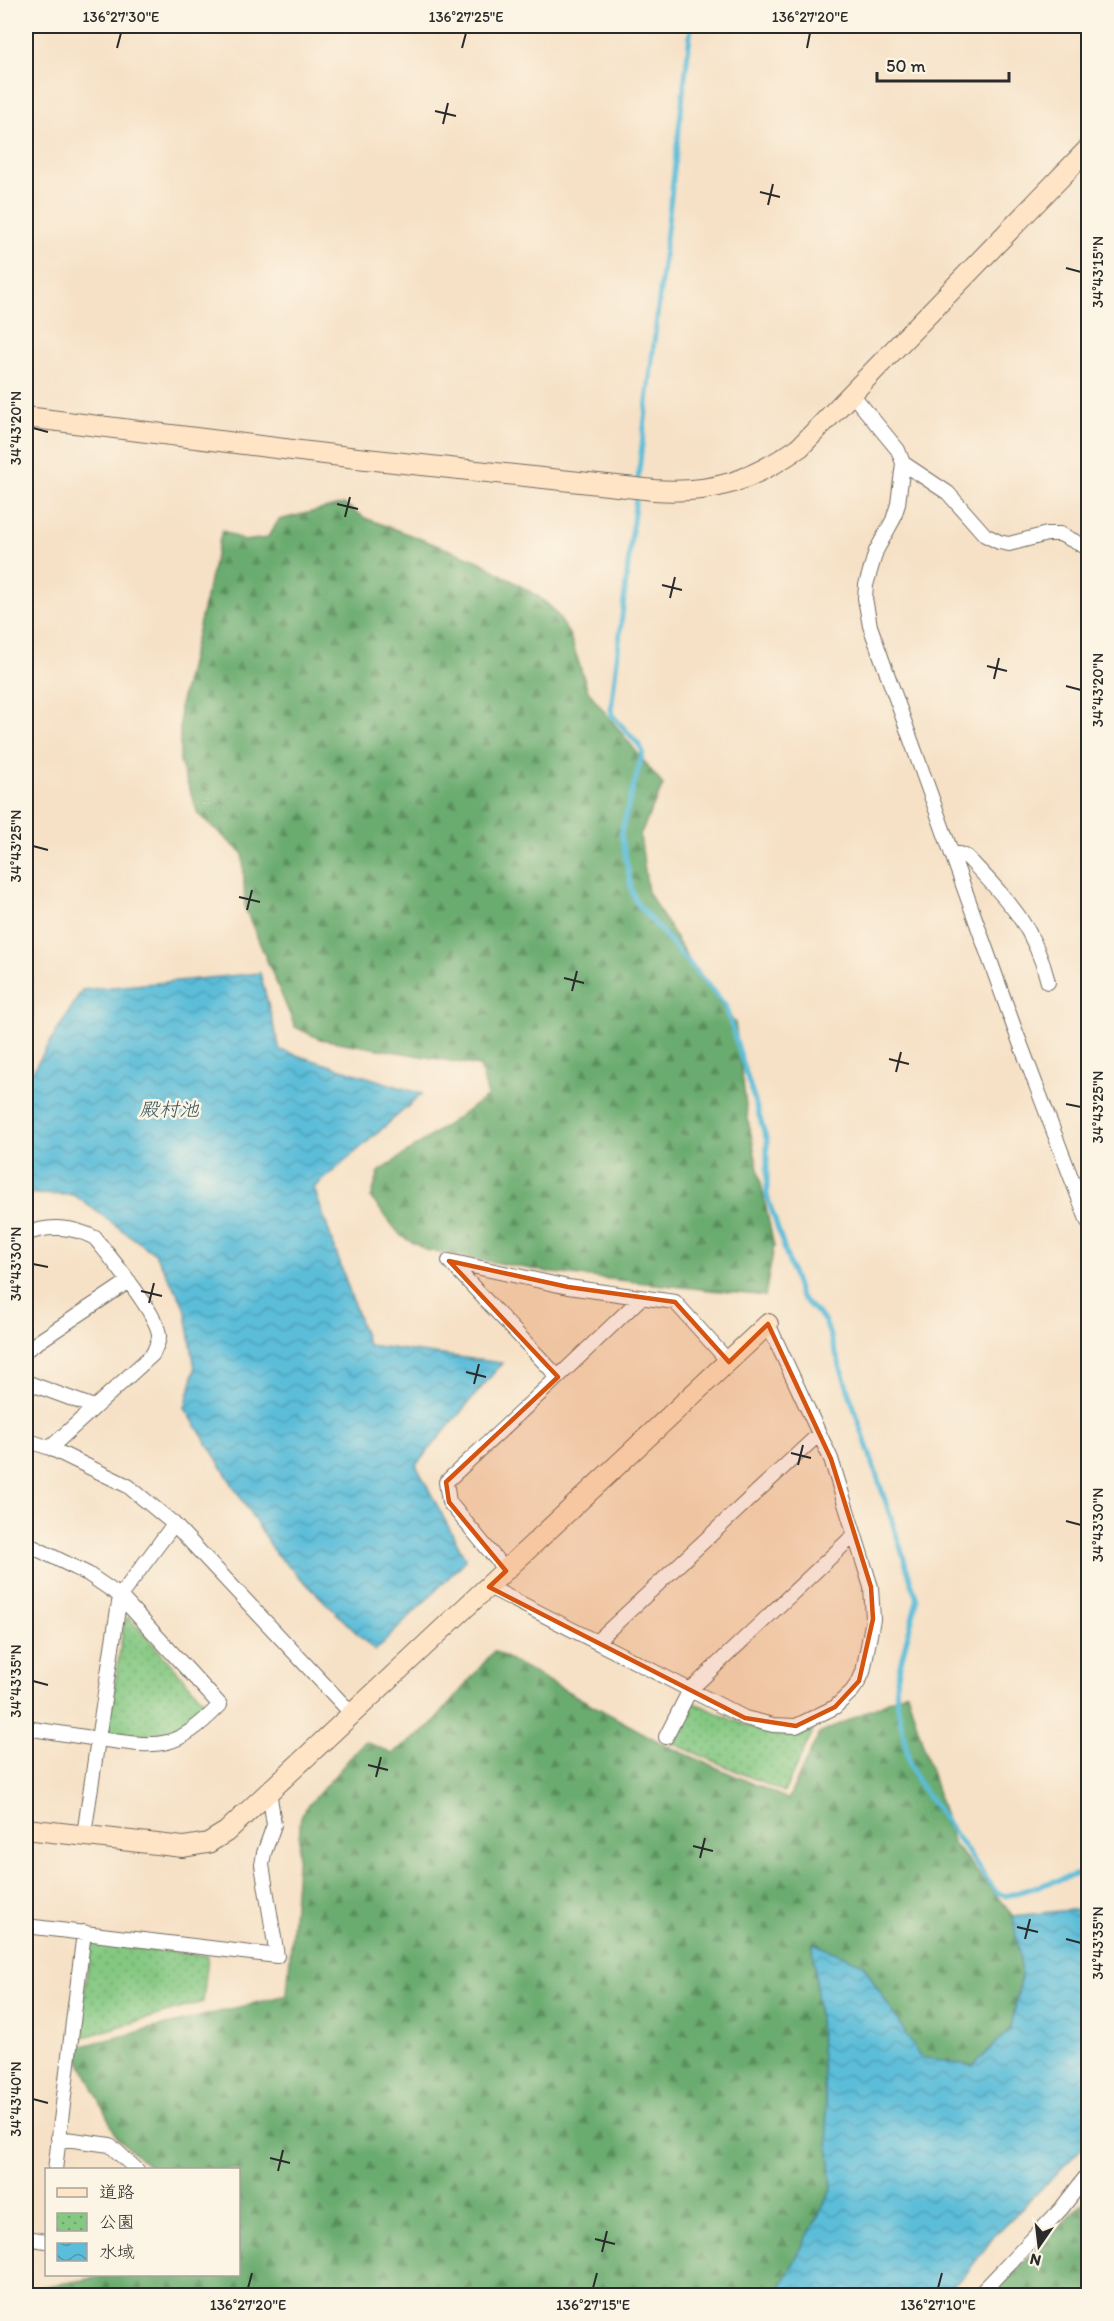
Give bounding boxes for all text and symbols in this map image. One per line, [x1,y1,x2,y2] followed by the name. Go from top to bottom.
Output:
[83,8,159,26] text: 136°27'30"E
[428,8,504,26] text: 136°27'25"E
[772,8,848,26] text: 136°27'20"E
[877,45,1009,83] scale bar
[886,55,926,77] text: 50 m
[1089,236,1107,308] text: 34°43'15"N
[7,391,25,465] text: 34°43'20"N
[1089,653,1107,727] text: 34°43'20"N
[7,810,25,882] text: 34°43'25"N
[1089,1071,1107,1143] text: 34°43'25"N
[139,1097,200,1121] water label: 殿村池
[7,1227,25,1301] text: 34°43'30"N
[1089,1488,1107,1562] text: 34°43'30"N
[7,1644,25,1718] text: 34°43'35"N
[1089,1906,1107,1980] text: 34°43'35"N
[7,2061,25,2137] text: 34°43'40"N
[45,2168,240,2276] legend
[99,2181,135,2203] text: 道路
[99,2211,135,2233] text: 公園
[1009,2216,1069,2276] north arrow
[99,2241,135,2263] text: 水域
[1028,2250,1043,2271] text: N
[210,2296,286,2314] text: 136°27'20"E
[556,2296,630,2314] text: 136°27'15"E
[900,2296,976,2314] text: 136°27'10"E

